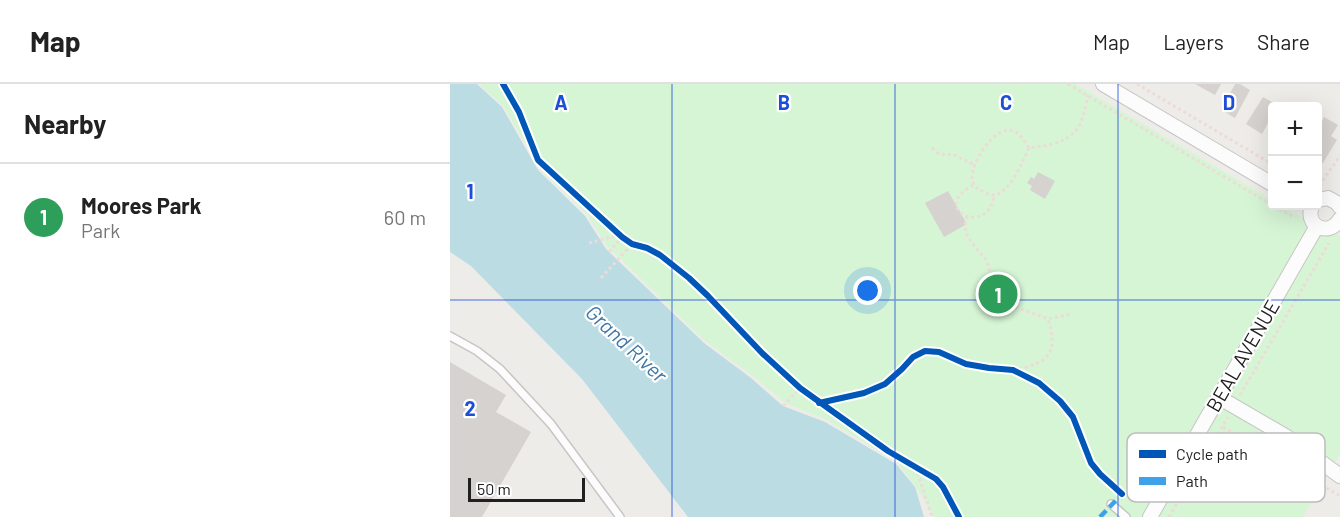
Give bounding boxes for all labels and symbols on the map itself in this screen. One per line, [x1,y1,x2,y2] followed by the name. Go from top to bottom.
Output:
[554,90,568,114] text: A
[778,90,790,114] text: B
[1000,90,1012,114] text: C
[1223,90,1235,114] text: D
[466,179,474,203] text: 1
[978,272,1018,316] pin: 1
[853,276,882,305] your location
[1200,295,1284,416] street label: BEAL AVENUE
[581,299,673,387] water label: Grand River
[464,396,476,420] text: 2
[1127,433,1325,502] legend
[1176,444,1248,463] text: Cycle path
[1176,471,1208,490] text: Path
[468,475,585,502] scale bar

